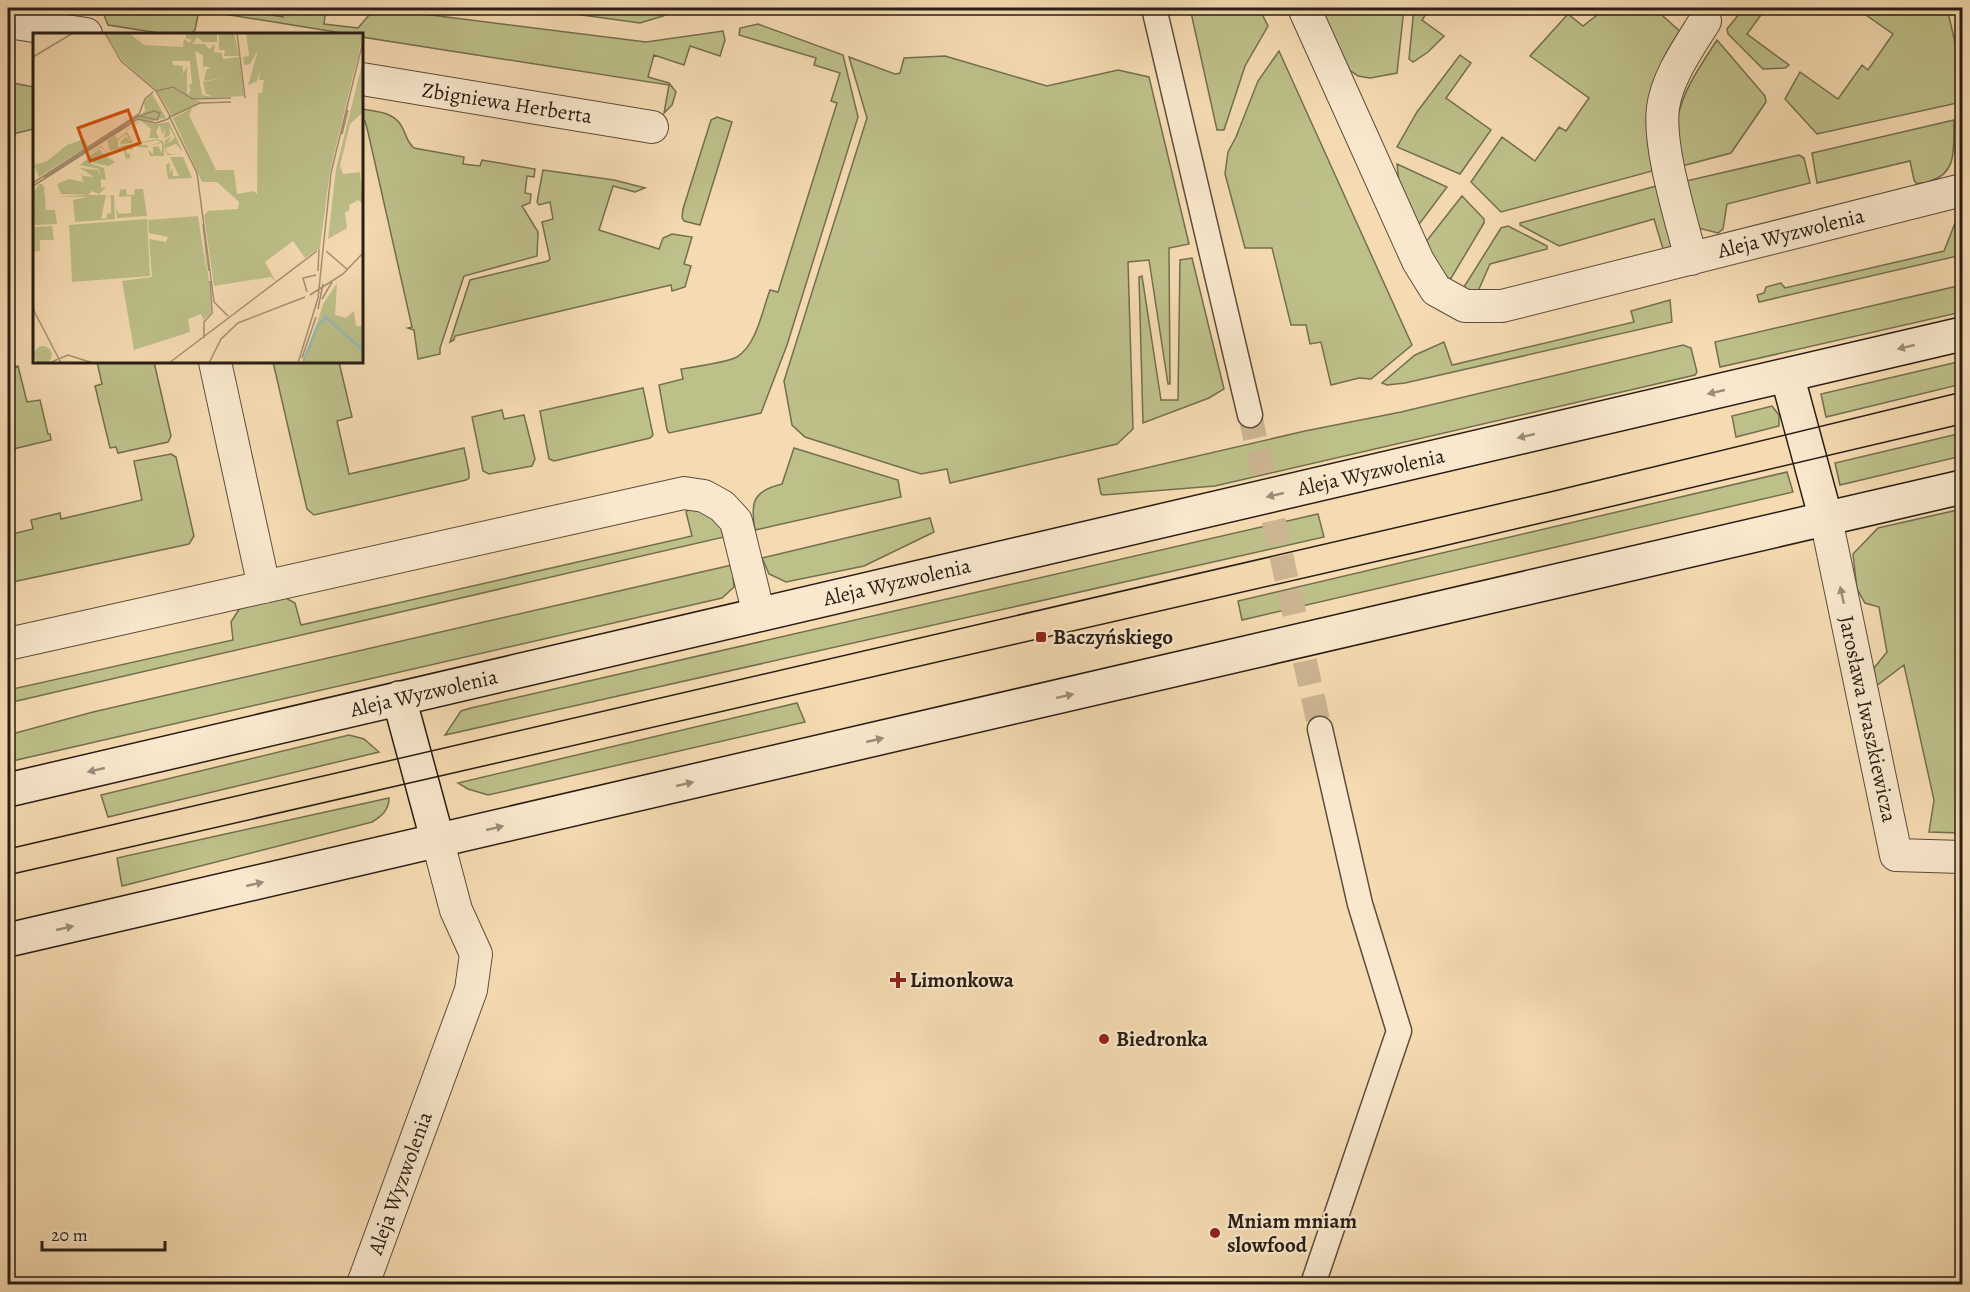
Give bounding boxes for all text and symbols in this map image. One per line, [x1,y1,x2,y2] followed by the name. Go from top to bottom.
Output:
[33,33,363,363] inset map
[420,76,594,130] street label: Zbigniewa Herberta
[1714,201,1867,265] street label: Aleja Wyzwolenia
[1896,343,1915,352] one-way arrow
[1706,387,1725,397] one-way arrow
[1516,432,1535,441] one-way arrow
[1294,441,1448,503] street label: Aleja Wyzwolenia
[1265,490,1284,500] one-way arrow
[820,551,974,613] street label: Aleja Wyzwolenia
[1837,585,1846,604] one-way arrow
[1832,613,1904,825] street label: Jarosława Iwaszkiewicza
[1053,623,1173,651] place label: Baczyńskiego
[1034,630,1048,644] marker: Baczyńskiego
[347,662,501,724] street label: Aleja Wyzwolenia
[1056,690,1074,700] one-way arrow
[866,735,884,745] one-way arrow
[86,765,105,775] one-way arrow
[676,779,694,789] one-way arrow
[486,823,504,833] one-way arrow
[245,879,264,888] one-way arrow
[55,923,74,932] one-way arrow
[910,966,1015,994] place label: Limonkowa
[891,973,905,987] marker: Limonkowa
[1116,1025,1209,1053] place label: Biedronka
[1097,1032,1111,1046] marker: Biedronka
[361,1107,439,1259] street label: Aleja Wyzwolenia
[1227,1207,1358,1259] place label: Mniam mniam slowfood
[42,1214,165,1252] scale bar
[51,1223,88,1247] text: 20 m
[1208,1226,1222,1240] marker: Mniam mniam slowfood

